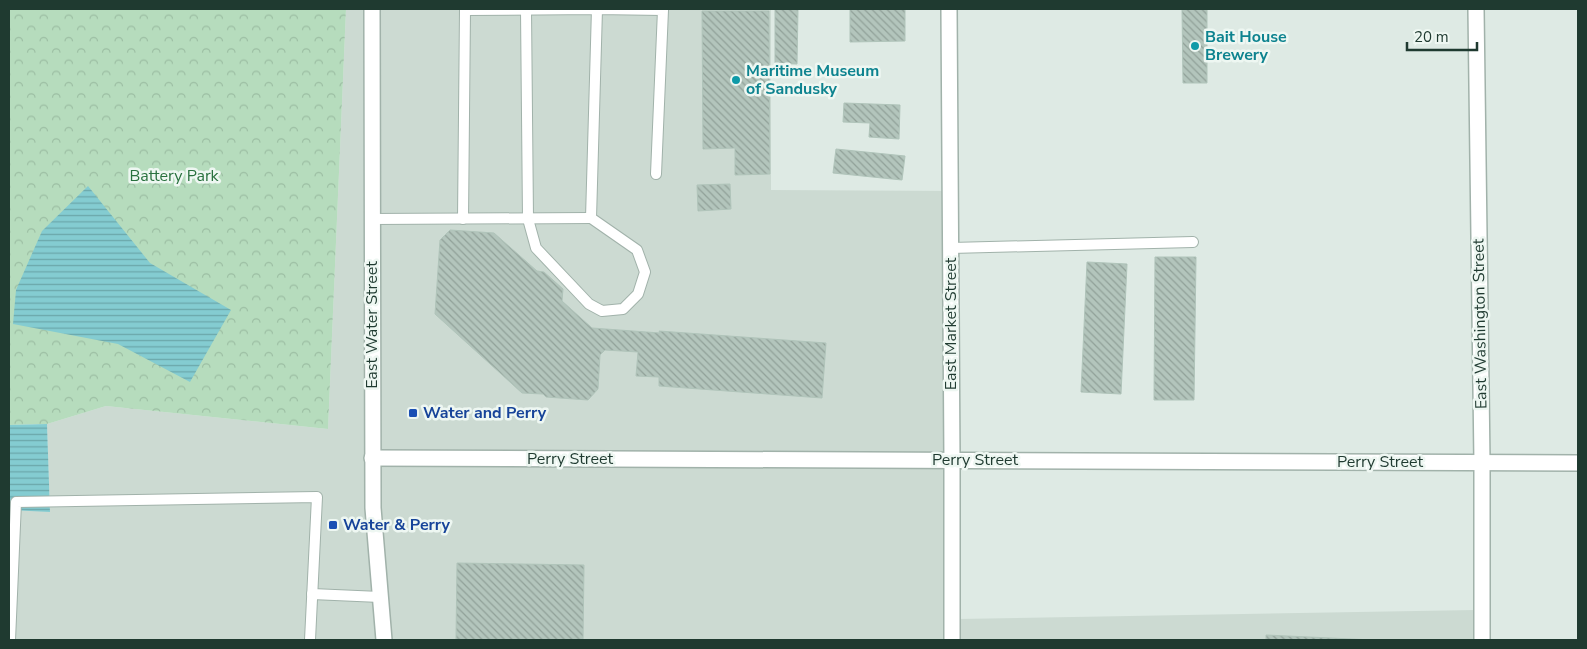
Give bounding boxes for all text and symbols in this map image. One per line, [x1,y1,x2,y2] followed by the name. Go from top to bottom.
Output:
[1407,20,1477,52] scale bar
[1205,26,1287,66] place label: Bait House Brewery
[1414,27,1449,47] text: 20 m
[1189,40,1201,52] marker: Bait House Brewery
[746,60,879,100] place label: Maritime Museum of Sandusky
[730,74,742,86] marker: Maritime Museum of Sandusky
[129,165,220,187] park label: Battery Park
[1468,238,1492,409] street label: East Washington Street
[940,257,962,390] street label: East Market Street
[361,261,383,389] street label: East Water Street
[423,402,547,424] place label: Water and Perry
[407,407,419,419] marker: Water and Perry
[527,448,613,470] street label: Perry Street
[932,449,1018,471] street label: Perry Street
[1337,451,1423,473] street label: Perry Street
[343,514,451,536] place label: Water & Perry
[327,519,339,531] marker: Water & Perry

